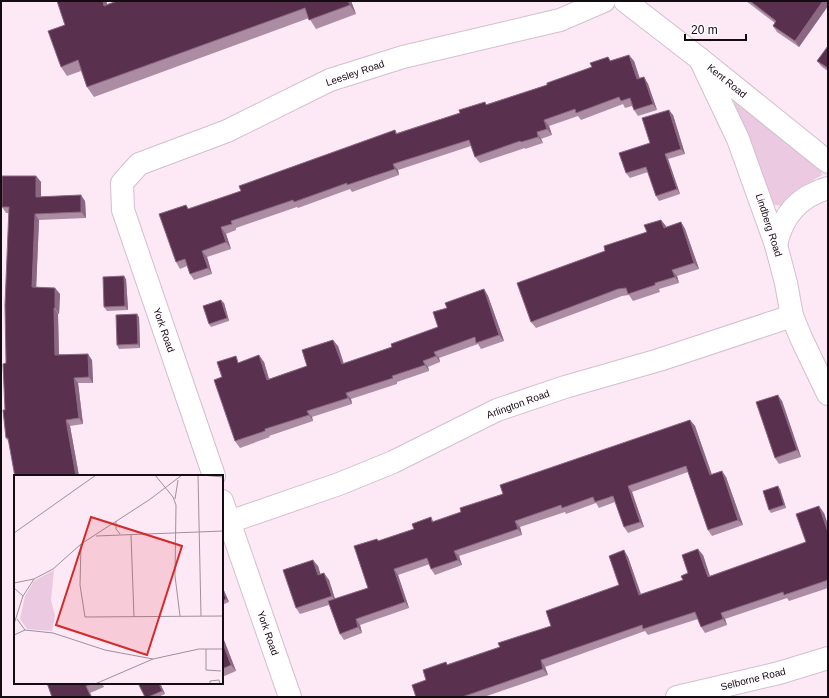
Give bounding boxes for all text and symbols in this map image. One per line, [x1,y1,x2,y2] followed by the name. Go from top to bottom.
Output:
[685,16,746,42] scale bar
[691,23,718,37] text: 20 m
[324,58,386,88] street label: Leesley Road
[705,62,749,100] street label: Kent Road
[754,192,784,258] street label: Lindberg Road
[151,306,177,354] street label: York Road
[485,388,551,420] street label: Arlington Road
[14,475,223,684] inset map
[255,609,281,657] street label: York Road
[719,666,787,692] street label: Selborne Road

